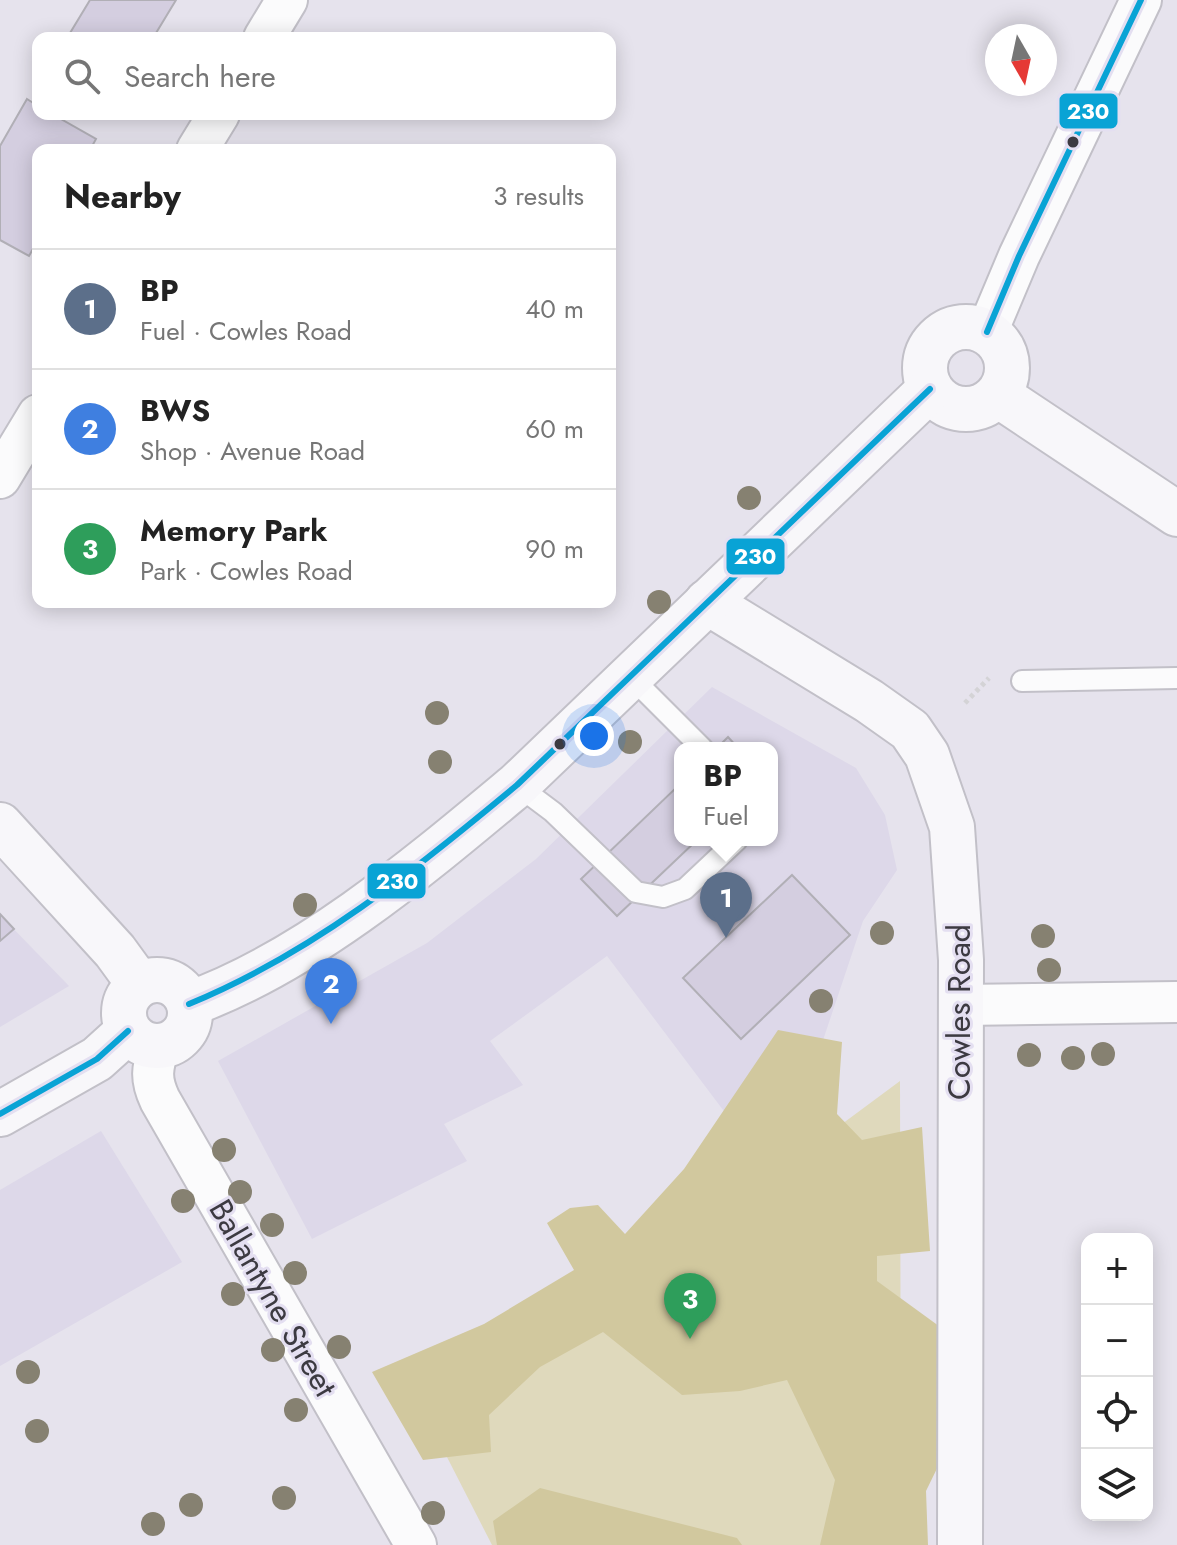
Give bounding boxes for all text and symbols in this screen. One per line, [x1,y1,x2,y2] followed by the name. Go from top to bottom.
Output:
[985,24,1057,96] north arrow
[32,32,616,120] search box
[60,54,104,98] icon: search
[124,55,276,98] text: Search here
[1058,92,1119,130] line badge: 230
[1067,95,1109,127] text: 230
[1065,134,1081,150] unlabelled marker
[64,172,181,221] text: Nearby
[493,177,584,215] text: 3 results
[140,269,179,312] text: BP
[83,290,97,328] text: 1
[525,290,584,328] text: 40 m
[140,312,352,350] text: Fuel · Cowles Road
[140,389,210,432] text: BWS
[81,410,99,448] text: 2
[525,410,584,448] text: 60 m
[140,432,365,470] text: Shop · Avenue Road
[140,509,328,552] text: Memory Park
[82,530,98,568] text: 3
[525,530,584,568] text: 90 m
[725,537,786,576] line badge: 230
[734,540,776,572] text: 230
[140,552,353,590] text: Park · Cowles Road
[574,716,614,756] your location
[552,736,568,752] unlabelled marker
[674,742,778,846] popup
[703,754,742,797] text: BP
[703,797,749,835] text: Fuel
[366,862,427,900] line badge: 230
[376,865,418,897] text: 230
[700,872,752,938] pin: 1
[936,924,982,1100] street label: Cowles Road
[305,958,357,1024] pin: 2
[198,1191,348,1406] street label: Ballantyne Street
[1081,1233,1153,1521] map controls
[1081,1233,1153,1305] button: +
[664,1273,716,1339] pin: 3
[1081,1305,1153,1377] button: −
[1081,1377,1153,1449] button: locate
[1081,1449,1153,1521] button: layers

